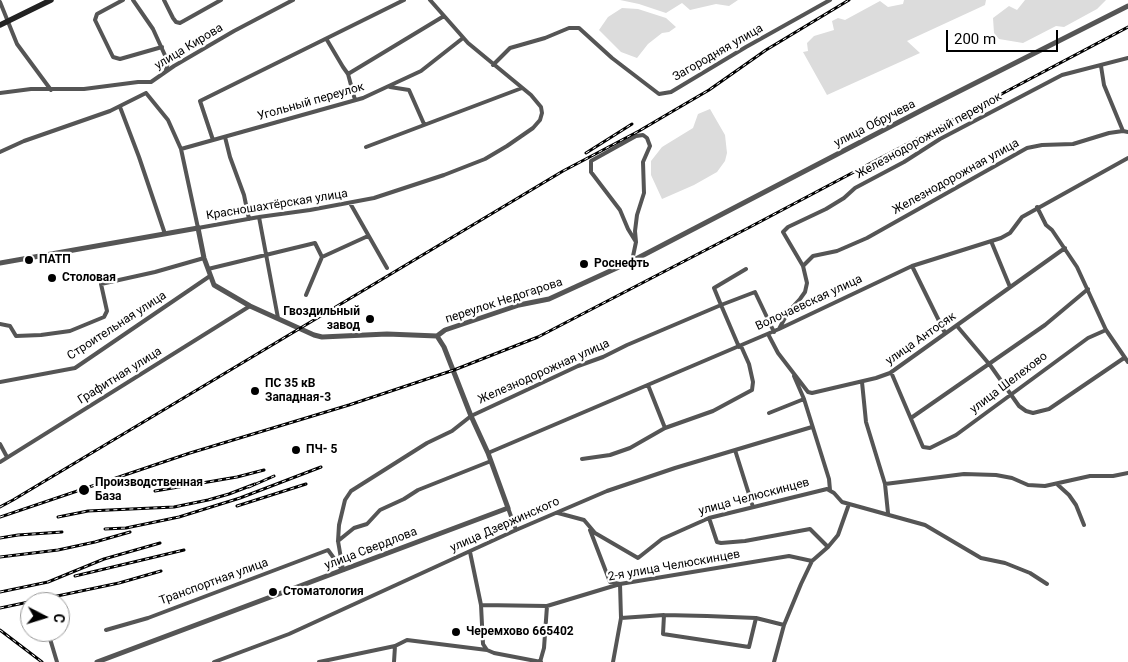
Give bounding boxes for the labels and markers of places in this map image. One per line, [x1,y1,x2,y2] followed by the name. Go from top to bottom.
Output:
[39,253,71,267] place label: ПАТП
[23,254,35,266] marker: ПАТП
[594,257,649,271] place label: Роснефть
[578,258,590,270] marker: Роснефть
[62,271,116,285] place label: Столовая
[46,272,58,284] marker: Столовая
[283,305,360,333] place label: Гвоздильный завод
[364,313,376,325] marker: Гвоздильный завод
[265,377,331,405] place label: ПС 35 кВ Западная-3
[249,385,261,397] marker: ПС 35 кВ Западная-3
[306,443,337,457] place label: ПЧ- 5
[290,444,302,456] marker: ПЧ- 5
[95,476,203,504] place label: Производственная База
[77,483,91,497] marker: Производственная База
[283,585,364,599] place label: Стоматология
[267,586,279,598] marker: Стоматология
[466,625,574,639] place label: Черемхово 665402
[450,626,462,638] marker: Черемхово 665402

